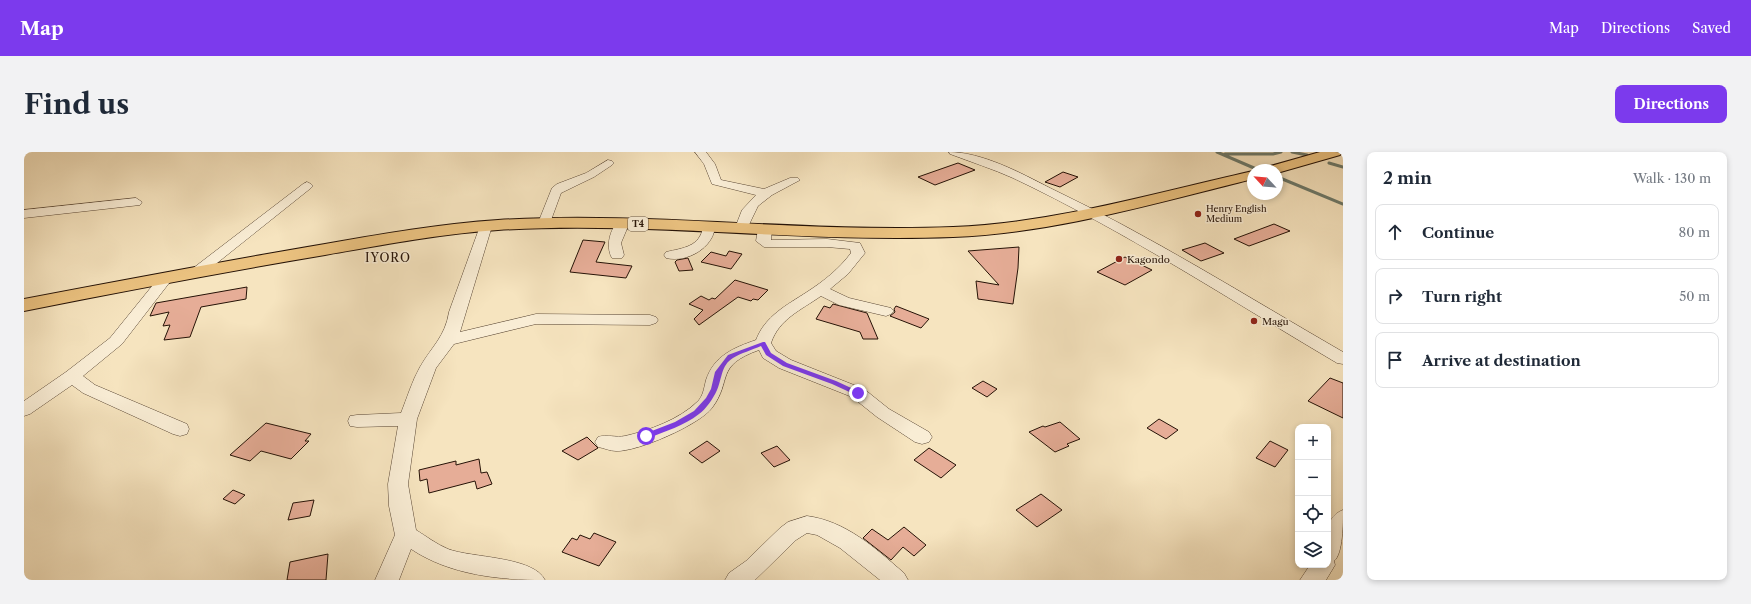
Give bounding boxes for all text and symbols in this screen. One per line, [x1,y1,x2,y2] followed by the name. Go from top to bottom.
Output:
[20,17,64,40] text: Map
[1549,19,1579,37] text: Map
[1601,19,1670,37] text: Directions
[1692,19,1731,37] text: Saved
[1615,85,1727,123] button: Directions
[24,87,129,121] text: Find us
[1247,164,1283,200] north arrow
[1383,168,1432,188] text: 2 min
[1633,170,1711,186] text: Walk · 130 m
[1206,203,1267,224] place label: Henry English Medium
[1193,209,1203,219] marker: Henry English Medium
[628,217,648,231] road number: T4
[1384,221,1406,243] icon: ahead
[1422,223,1494,242] text: Continue
[1678,224,1710,240] text: 80 m
[365,250,411,265] district label: IYORO
[1127,253,1170,266] place label: Kagondo
[1114,254,1124,264] marker: Kagondo
[1384,285,1406,307] icon: right
[1422,287,1502,306] text: Turn right
[1679,288,1710,304] text: 50 m
[1262,315,1289,328] place label: Magu
[1249,316,1259,326] marker: Magu
[1384,349,1406,371] icon: arrive
[1422,351,1581,370] text: Arrive at destination
[849,384,867,402] route end
[1295,424,1331,568] map controls
[1295,424,1331,460] button: +
[637,427,655,445] route start
[1295,460,1331,496] button: −
[1295,496,1331,532] button: locate
[1295,532,1331,568] button: layers

